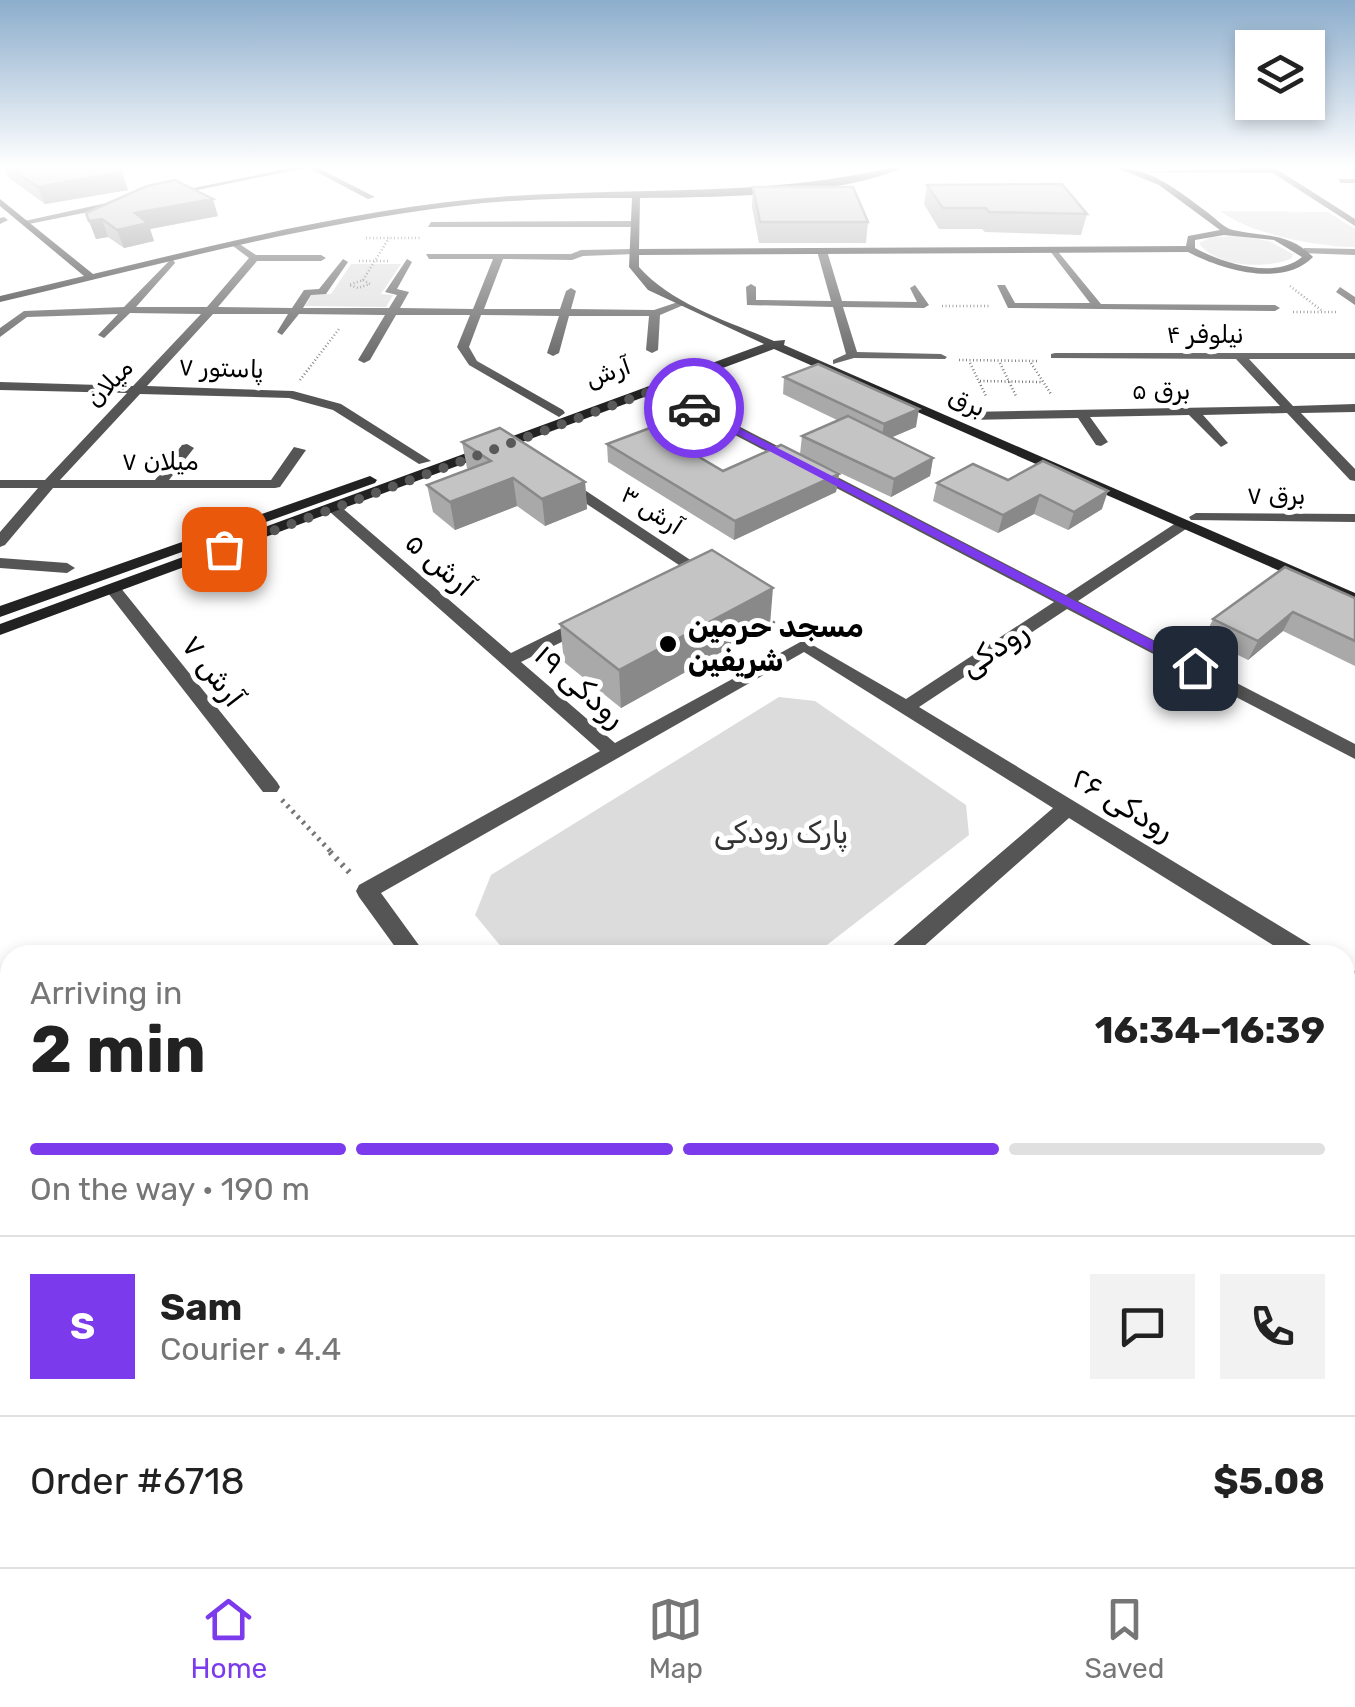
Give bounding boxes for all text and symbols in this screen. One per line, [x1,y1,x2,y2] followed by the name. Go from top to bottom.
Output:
[1235,30,1325,120] map controls
[1235,30,1325,120] button: layers
[1166,320,1244,350] street label: نیلوفر ۴
[582,351,635,393] street label: آرش
[178,352,264,386] street label: پاستور ۷
[79,353,139,413] street label: میلان
[644,358,744,458] courier
[1131,376,1191,405] street label: برق ۵
[667,381,722,436] icon: car
[944,381,990,423] street label: برق
[121,447,199,476] street label: میلان ۷
[615,479,689,541] street label: آرش ۳
[1246,481,1306,510] street label: برق ۷
[182,507,267,592] pin
[197,522,252,577] icon: bag
[398,524,483,604] street label: آرش ۵
[688,609,864,679] place label: مسجد حرمین شریفین
[953,613,1035,685] street label: رودکی
[1153,626,1238,711] pin
[174,628,252,714] street label: آرش ۷
[657,633,679,655] marker: مسجد حرمین شریفین
[527,637,633,735] street label: رودکی ۱۹
[1168,641,1223,696] icon: home
[1065,760,1181,848] street label: رودکی ۲۶
[714,815,848,853] park label: پارک رودکی
[30,974,182,1012] text: Arriving in
[1095,1007,1325,1053] text: 16:34–16:39
[30,1011,206,1088] text: 2 min
[30,1170,310,1208] text: On the way · 190 m
[1090,1274,1195,1379] button: chat
[1220,1274,1325,1379] button: phone
[160,1284,242,1330] text: Sam
[70,1303,95,1349] text: S
[160,1330,341,1368] text: Courier · 4.4
[30,1458,245,1504] text: Order #6718
[1213,1458,1325,1504] text: $5.08
[191,1592,267,1685] tab: Home
[648,1592,703,1685] tab: Map
[1084,1592,1164,1685] tab: Saved

